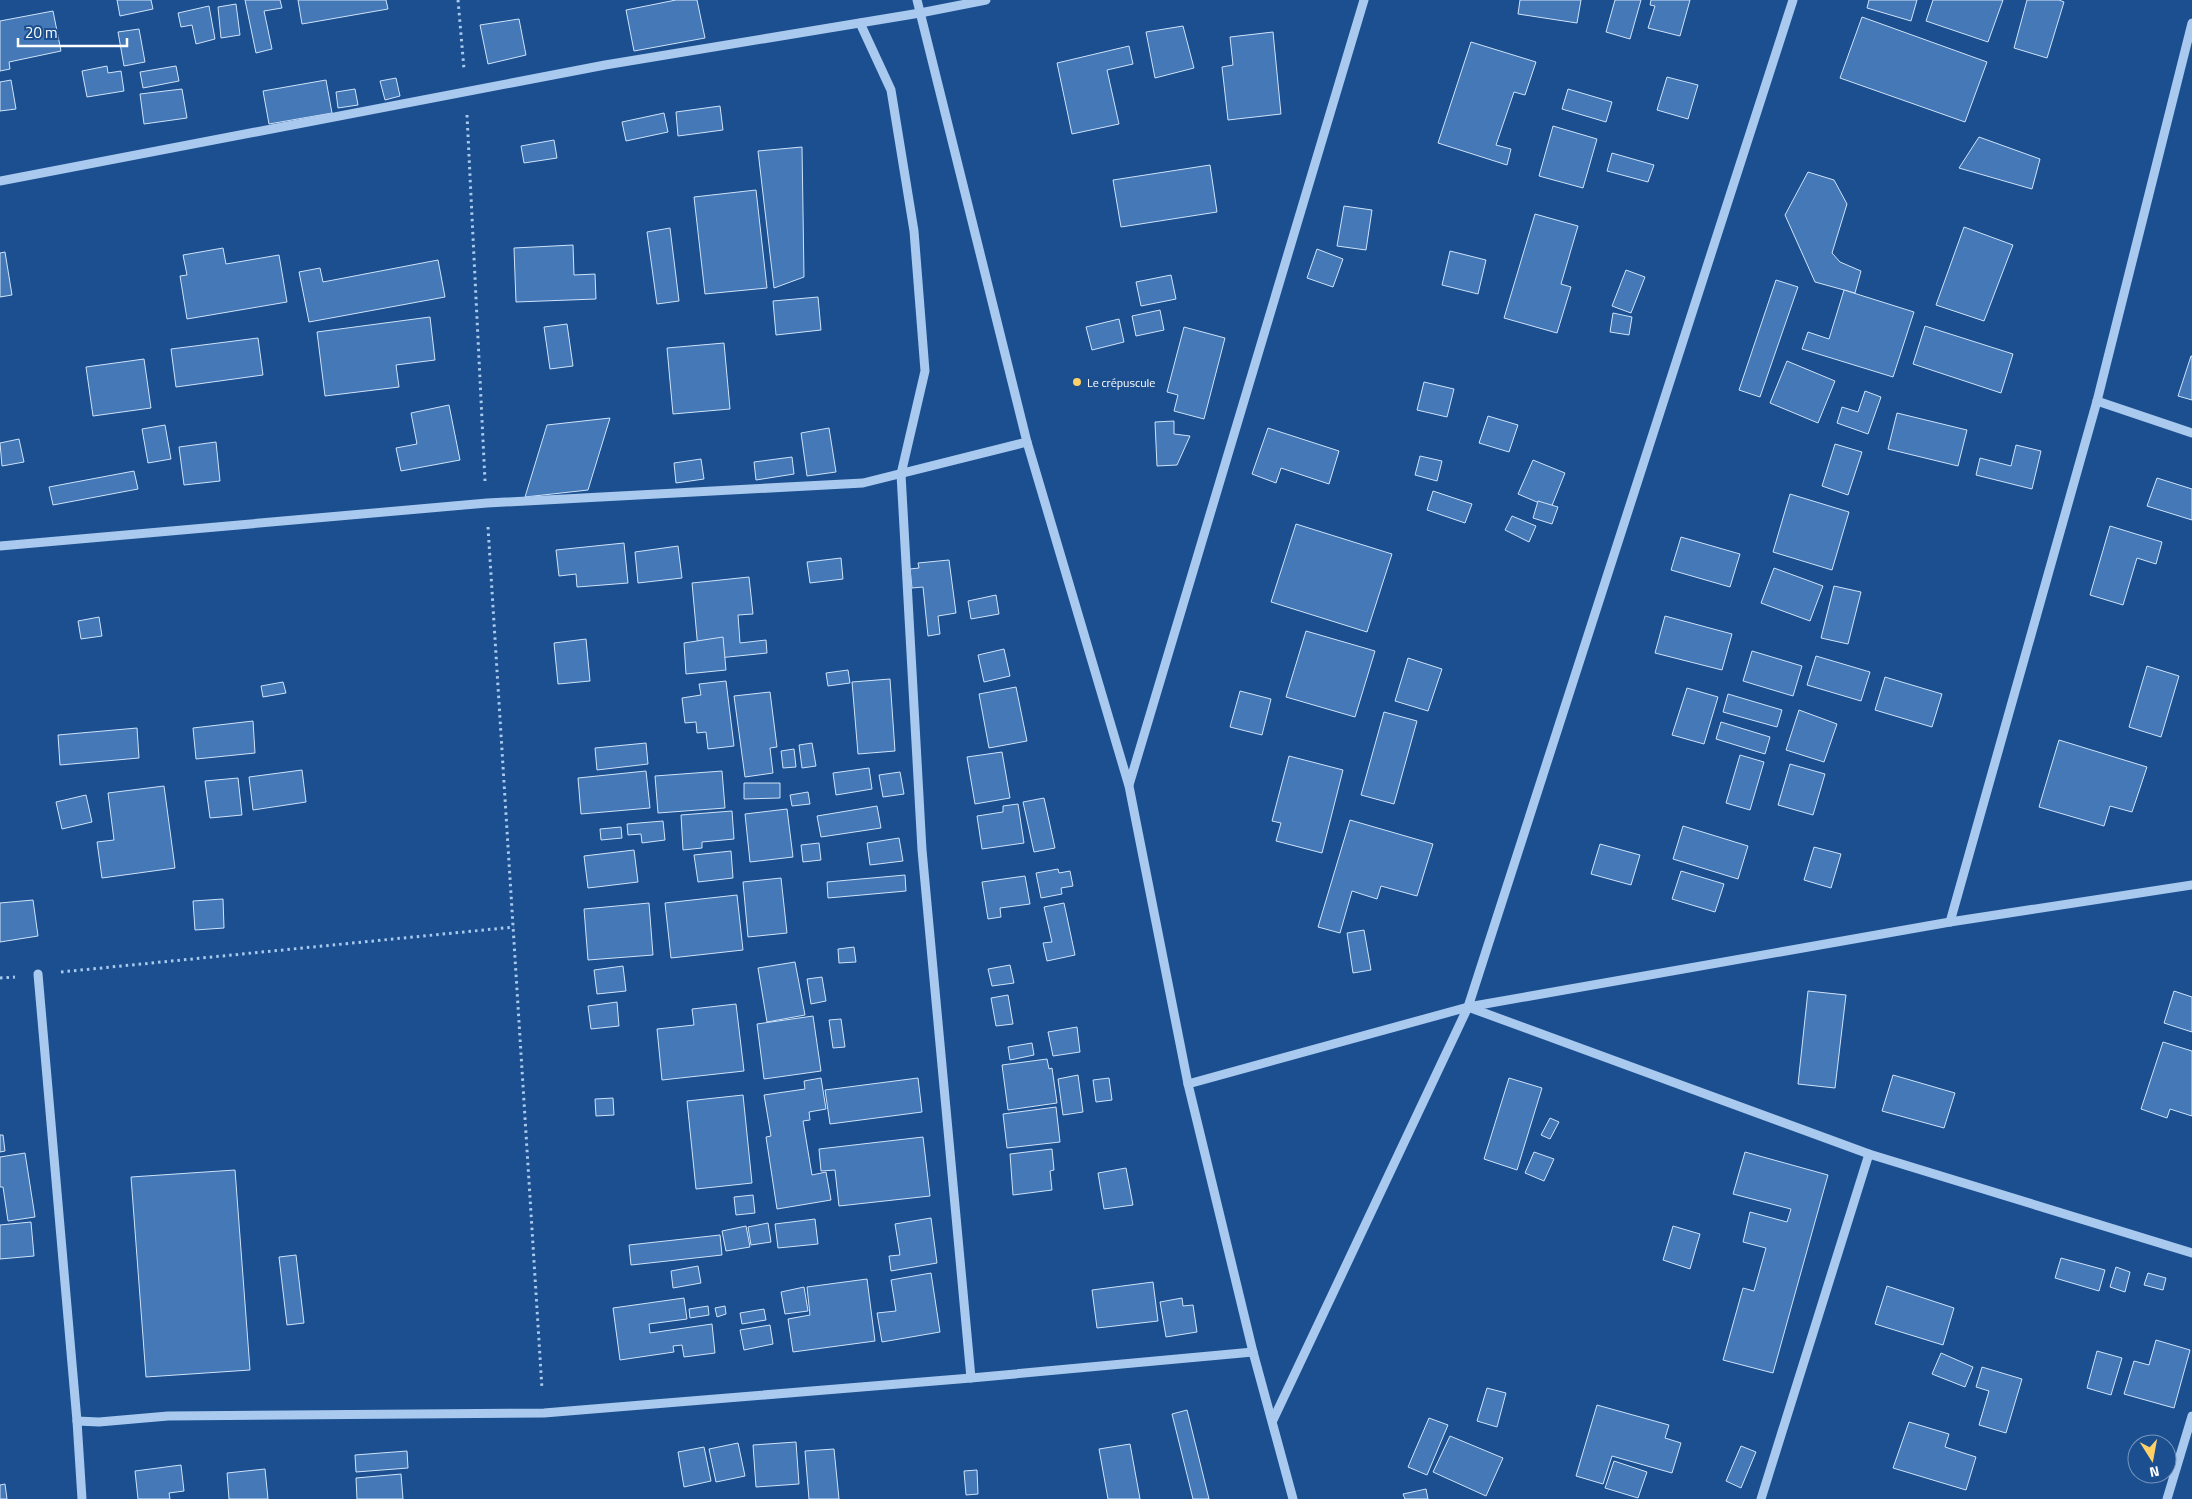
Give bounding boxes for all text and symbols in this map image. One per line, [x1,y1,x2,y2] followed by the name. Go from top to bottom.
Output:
[18,15,126,47] scale bar
[25,21,58,44] text: 20 m
[1087,373,1155,392] place label: Le crépuscule
[1071,376,1083,388] marker: Le crépuscule
[2127,1434,2177,1484] north arrow
[2148,1461,2161,1483] text: N

